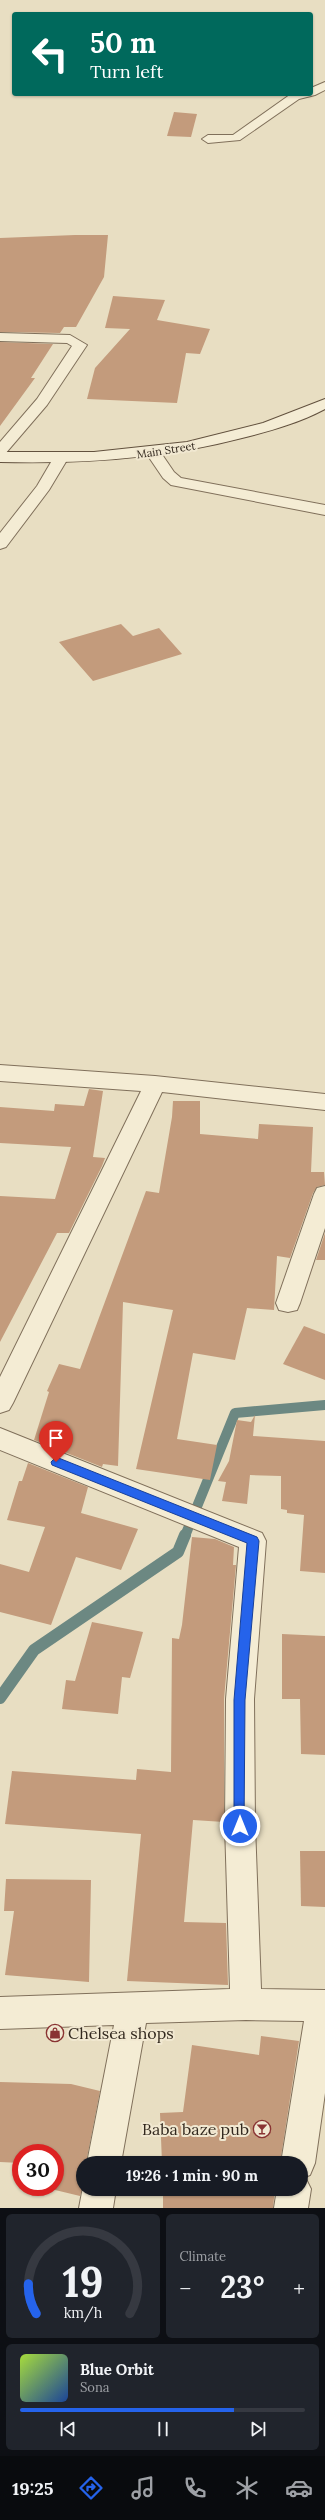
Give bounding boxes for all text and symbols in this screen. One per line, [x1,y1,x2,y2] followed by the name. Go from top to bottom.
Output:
[90,25,156,61] text: 50 m
[24,28,76,80] icon: left
[90,60,163,83] text: Turn left
[135,438,197,462] street label: Main Street
[39,1421,73,1462] pin
[45,1427,67,1449] icon: arrive
[219,1805,261,1847] position arrow
[45,2023,65,2043] shop icon: Chelsea shops
[68,2023,174,2043] place label: Chelsea shops
[142,2119,249,2139] place label: Baba baze pub
[252,2119,272,2139] bar icon: Baba baze pub
[12,2144,64,2196] speed limit sign: 30
[126,2166,258,2185] text: 19:26 · 1 min · 90 m
[180,2248,226,2265] text: Climate
[62,2255,103,2308] text: 19
[220,2268,264,2306] text: 23°
[180,2274,191,2302] text: −
[293,2274,305,2302] text: +
[63,2304,102,2323] text: km/h
[80,2360,154,2379] text: Blue Orbit
[80,2379,110,2396] text: Sona
[57,2418,79,2440] icon: previous
[152,2418,174,2440] icon: pause
[247,2418,269,2440] icon: next
[77,2474,105,2502] icon: directions
[129,2474,157,2502] icon: music
[181,2474,209,2502] icon: phone
[233,2474,261,2502] icon: climate
[285,2474,313,2502] icon: car
[12,2477,53,2500] text: 19:25

